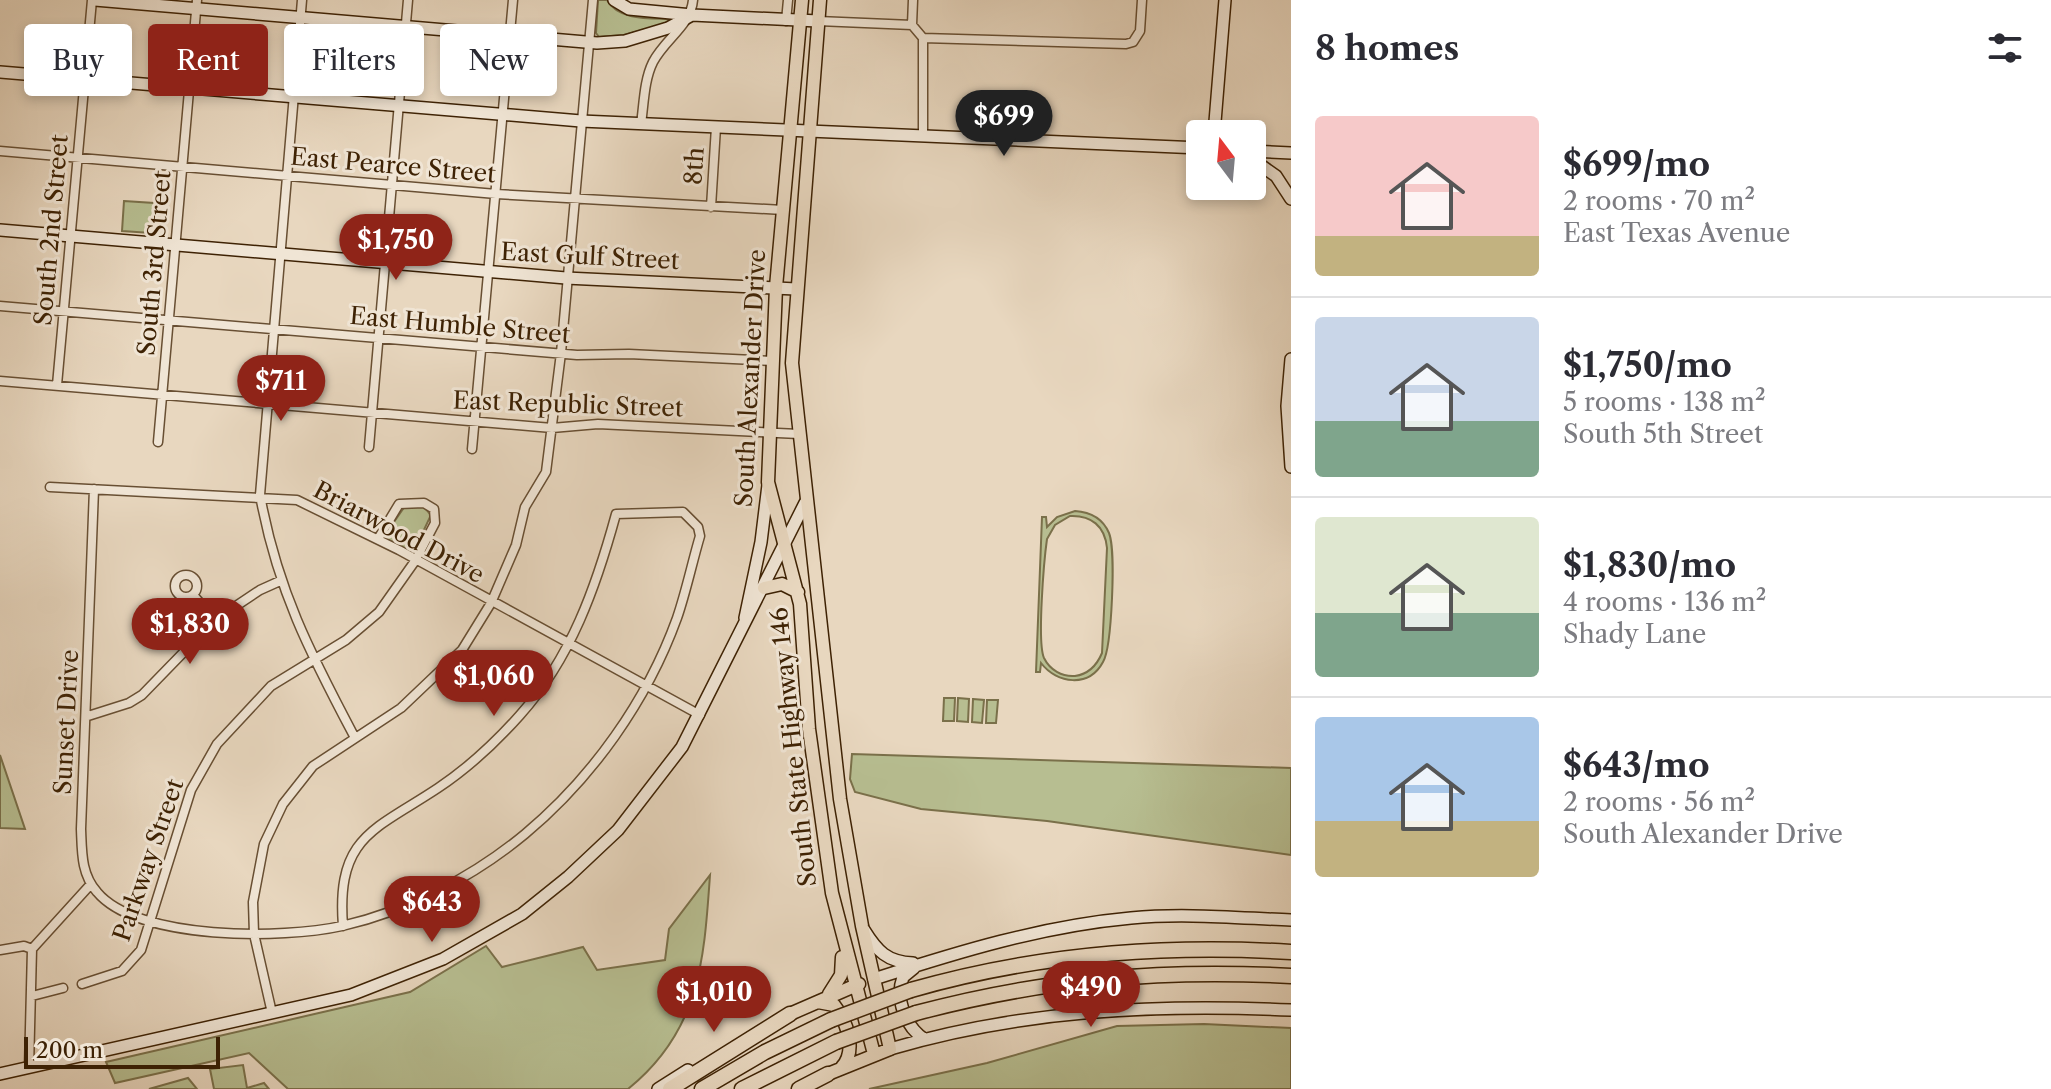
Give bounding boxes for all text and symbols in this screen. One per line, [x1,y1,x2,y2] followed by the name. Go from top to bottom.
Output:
[24,24,132,96] chip: Buy
[148,24,268,96] chip: Rent
[284,24,424,96] chip: Filters
[440,24,557,96] chip: New
[1983,26,2027,70] icon: filters
[1315,27,1459,69] text: 8 homes
[957,90,1051,158] pin: $699
[973,100,1035,132] text: $699
[1186,120,1266,200] north arrow
[1186,120,1266,200] map controls
[28,133,74,327] street label: South 2nd Street
[289,142,497,188] street label: East Pearce Street
[1563,143,1710,185] text: $699/mo
[678,146,710,186] street label: 8th
[1379,148,1475,244] icon: home
[131,169,177,357] street label: South 3rd Street
[1563,185,1755,217] text: 2 rooms · 70 m²
[331,214,461,282] pin: $1,750
[1563,217,1790,249] text: East Texas Avenue
[357,224,435,256] text: $1,750
[500,237,680,275] street label: East Gulf Street
[729,248,771,508] street label: South Alexander Drive
[349,301,572,349] street label: East Humble Street
[1563,344,1732,386] text: $1,750/mo
[1379,349,1475,445] icon: home
[234,355,328,423] pin: $711
[255,365,307,397] text: $711
[452,385,684,423] street label: East Republic Street
[1563,386,1766,418] text: 5 rooms · 138 m²
[1563,418,1763,450] text: South 5th Street
[309,475,489,589] street label: Briarwood Drive
[1563,544,1736,586] text: $1,830/mo
[1379,549,1475,645] icon: home
[1563,586,1766,618] text: 4 rooms · 136 m²
[125,598,255,666] pin: $1,830
[764,606,822,888] street label: South State Highway 146
[150,608,230,640] text: $1,830
[1563,618,1706,650] text: Shady Lane
[48,649,84,795] street label: Sunset Drive
[429,650,559,718] pin: $1,060
[453,660,535,692] text: $1,060
[1563,744,1710,786] text: $643/mo
[1379,749,1475,845] icon: home
[107,774,190,945] street label: Parkway Street
[1563,786,1755,818] text: 2 rooms · 56 m²
[1563,818,1843,850] text: South Alexander Drive
[385,876,479,944] pin: $643
[402,886,462,918] text: $643
[1044,961,1138,1029] pin: $490
[649,966,779,1034] pin: $1,010
[1060,971,1122,1003] text: $490
[675,976,753,1008] text: $1,010
[24,1033,220,1069] scale bar
[36,1037,103,1064] text: 200 m

